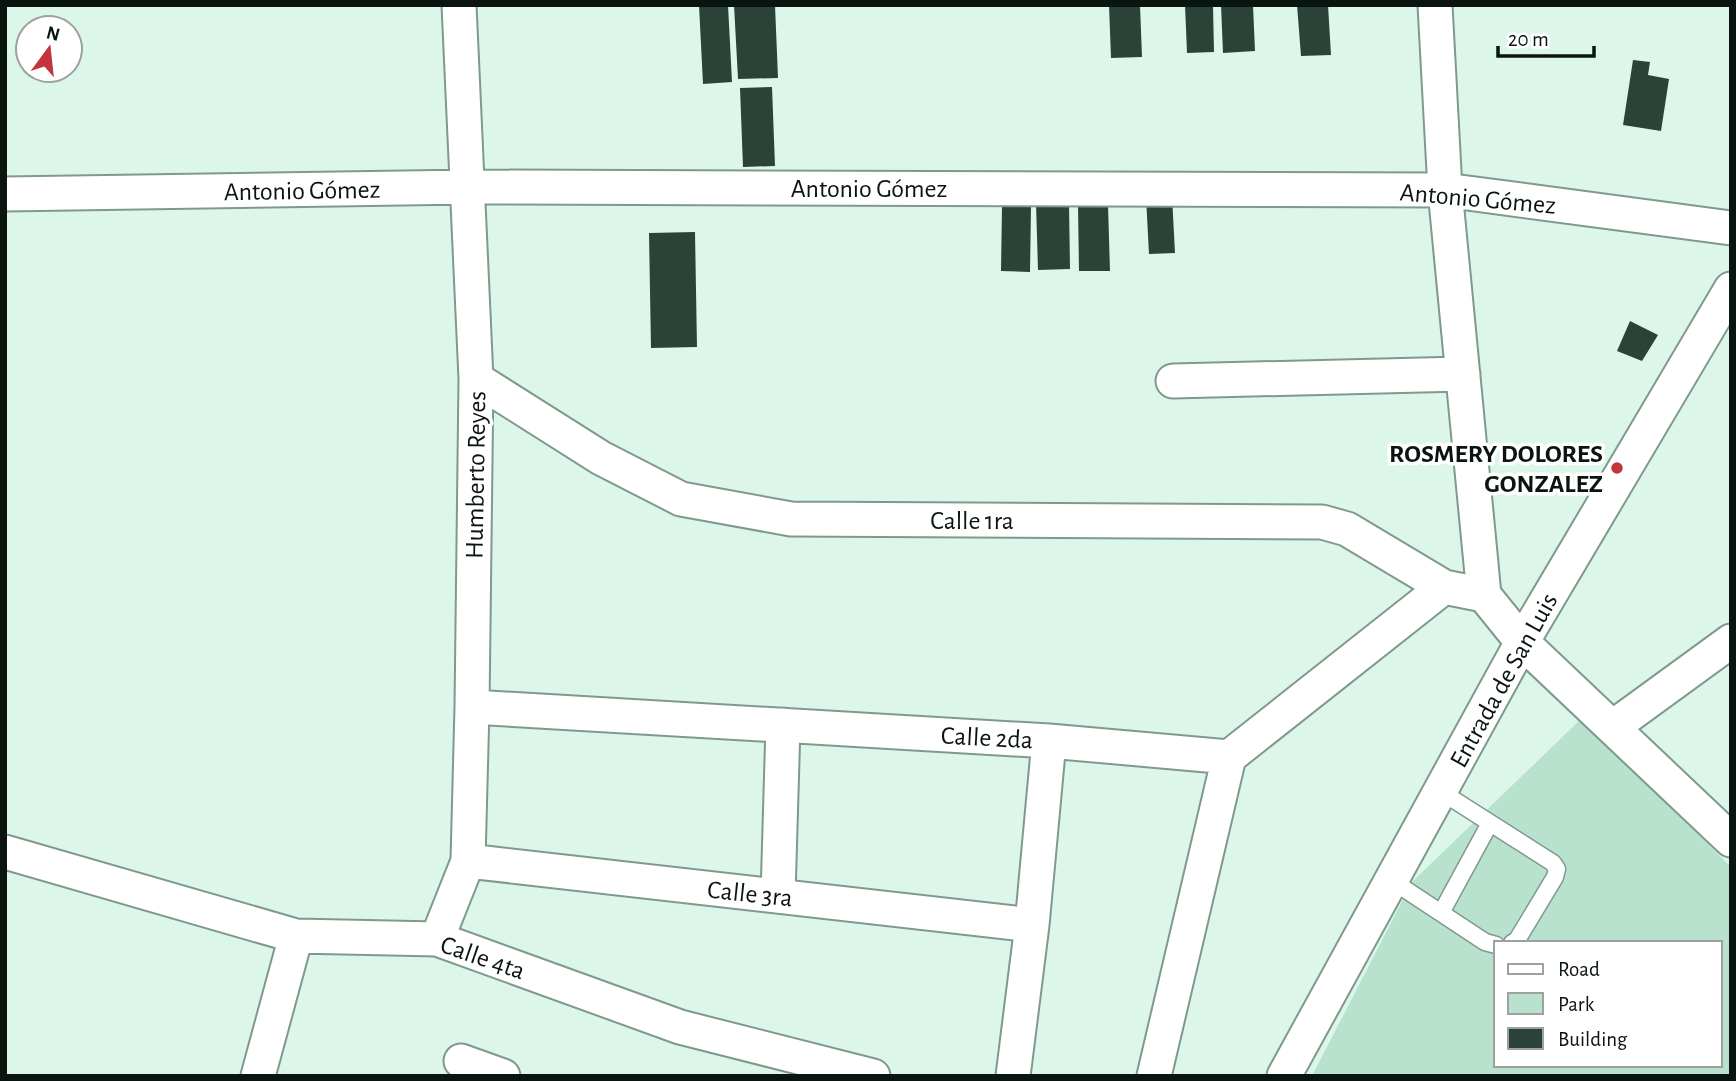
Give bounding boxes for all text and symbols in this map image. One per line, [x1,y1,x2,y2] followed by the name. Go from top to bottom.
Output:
[14,14,84,84] north arrow
[1498,14,1594,58] scale bar
[44,23,62,45] text: N
[1508,29,1549,50] text: 20 m
[791,176,947,202] street label: Antonio Gómez
[224,177,380,205] street label: Antonio Gómez
[1399,179,1557,219] street label: Antonio Gómez
[462,391,490,559] street label: Humberto Reyes
[1389,441,1603,497] place label: ROSMERY DOLORES GONZALEZ
[1609,460,1625,476] marker: ROSMERY DOLORES GONZALEZ
[930,508,1014,534] street label: Calle 1ra
[1445,589,1562,772] street label: Entrada de San Luis
[940,723,1034,753] street label: Calle 2da
[706,877,794,911] street label: Calle 3ra
[437,931,528,984] street label: Calle 4ta
[1494,941,1722,1067] legend
[1558,959,1600,980] text: Road
[1558,994,1595,1015] text: Park
[1558,1029,1628,1050] text: Building

